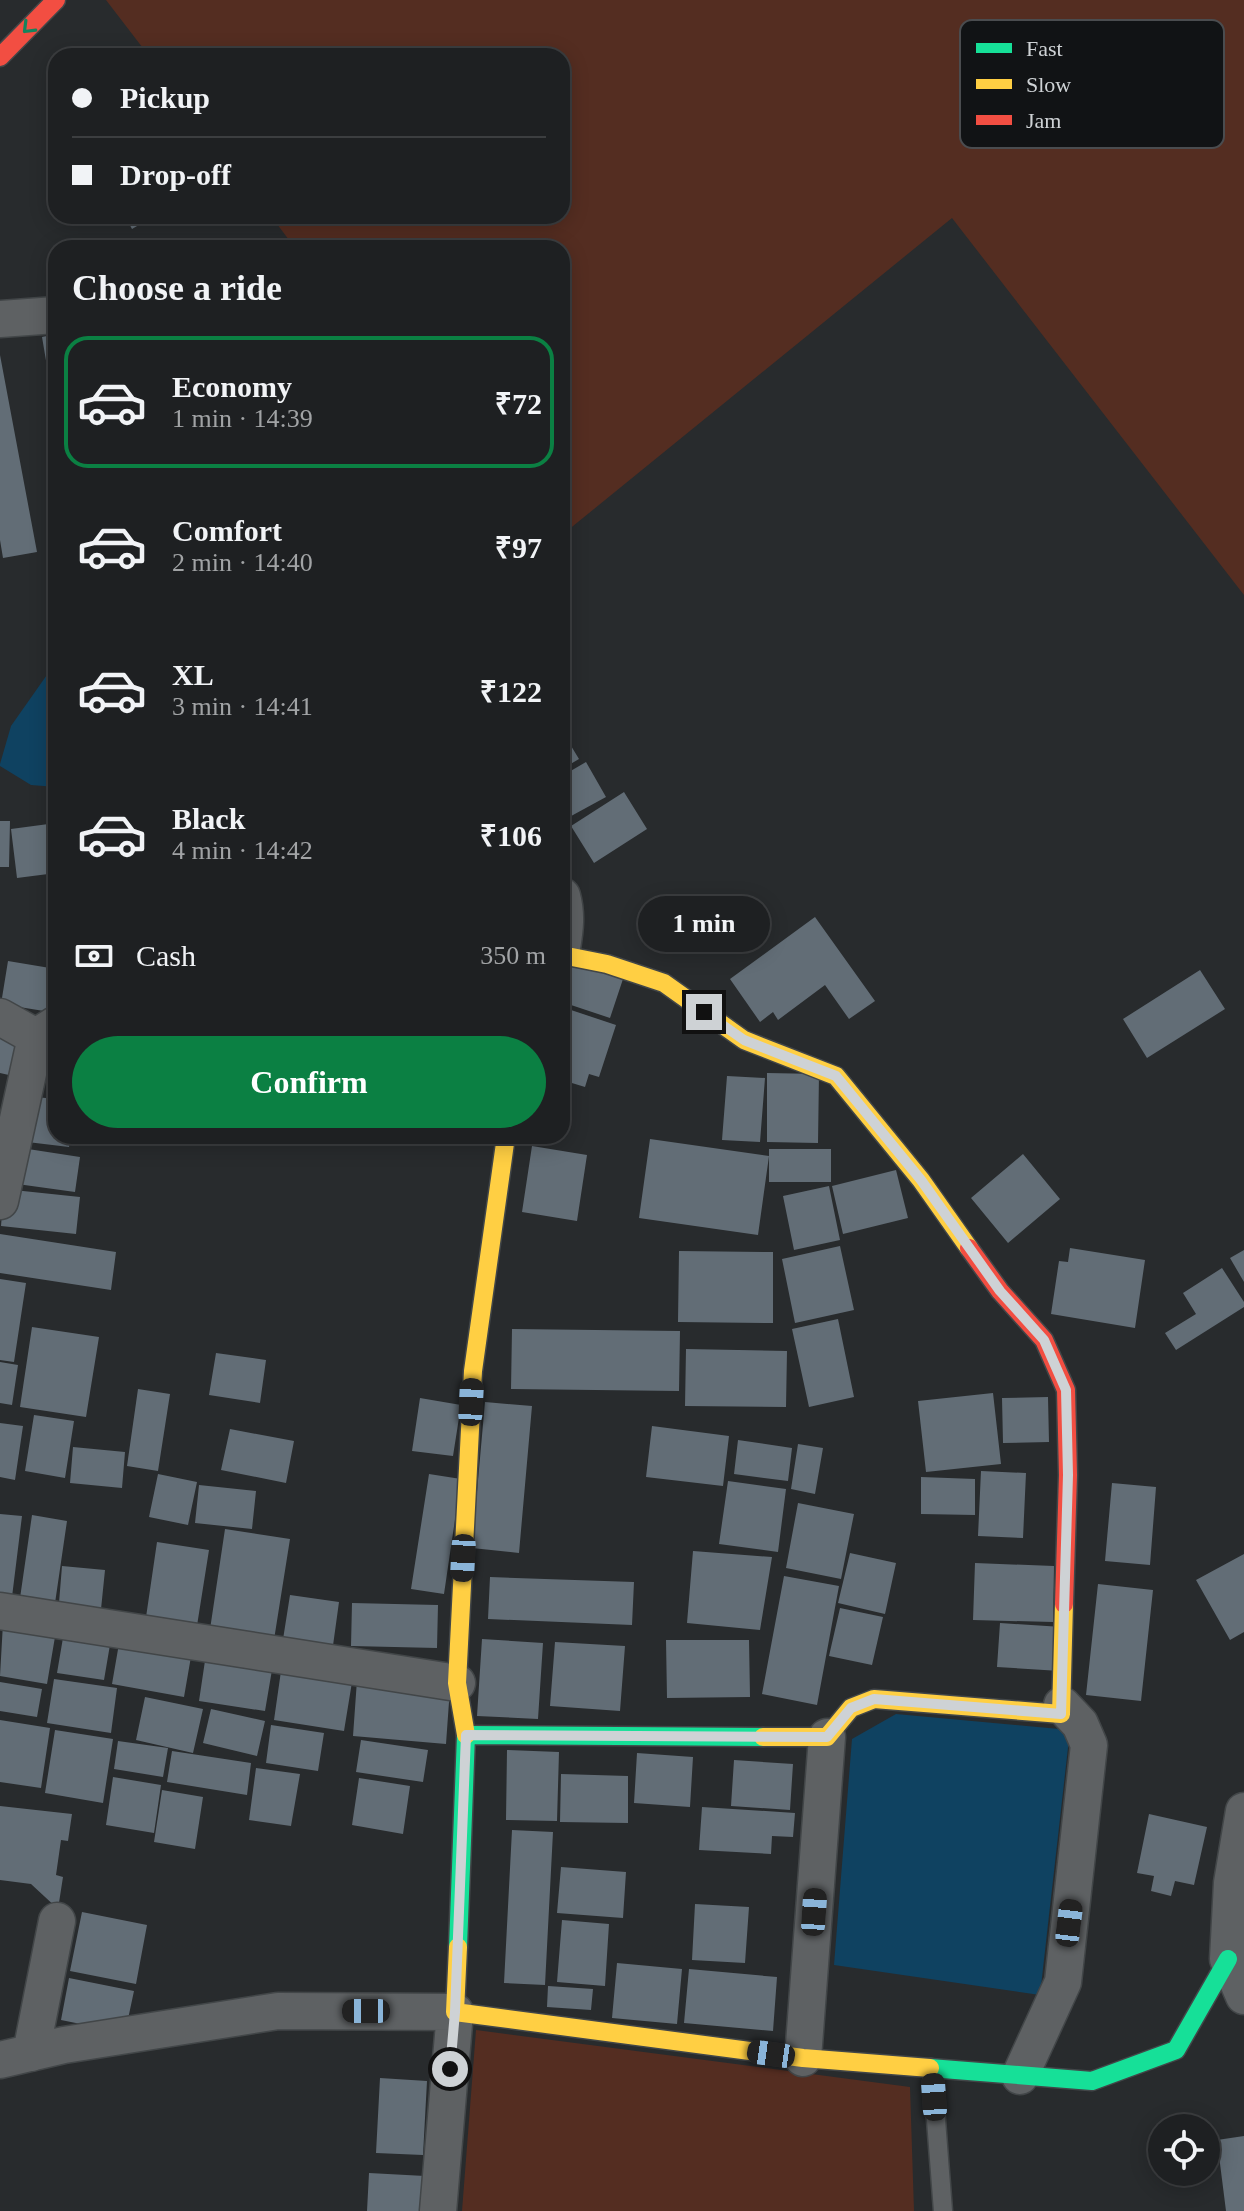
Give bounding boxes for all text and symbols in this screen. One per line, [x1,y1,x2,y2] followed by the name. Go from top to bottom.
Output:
[23,19,37,33] one-way arrow
[960,20,1224,148] legend
[1026,36,1063,61] text: Fast
[1026,72,1071,97] text: Slow
[120,81,210,114] text: Pickup
[1026,108,1061,133] text: Jam
[120,158,231,191] text: Drop-off
[72,268,282,308] text: Choose a ride
[76,366,148,438] icon: car
[172,370,292,403] text: Economy
[495,387,542,420] text: ₹72
[172,404,313,433] text: 1 min · 14:39
[76,510,148,582] icon: car
[172,514,282,547] text: Comfort
[495,531,542,564] text: ₹97
[172,548,313,577] text: 2 min · 14:40
[76,654,148,726] icon: car
[172,658,214,691] text: XL
[480,675,542,708] text: ₹122
[172,692,313,721] text: 3 min · 14:41
[76,798,148,870] icon: car
[172,802,245,835] text: Black
[480,819,542,852] text: ₹106
[172,836,313,865] text: 4 min · 14:42
[638,896,770,952] callout: 1 min
[673,909,735,938] text: 1 min
[72,934,116,978] icon: cash
[136,939,196,972] text: Cash
[480,941,546,970] text: 350 m
[686,994,722,1030] route end
[72,1036,546,1128] button: Confirm
[458,1377,484,1427] car
[450,1533,476,1583] car
[800,1887,828,1937] car
[1054,1898,1084,1948] car
[342,1999,390,2023] car
[746,2039,796,2069] car
[432,2051,468,2087] route start
[920,2072,948,2122] car
[1148,2114,1220,2186] map controls
[1148,2114,1220,2186] button: locate

